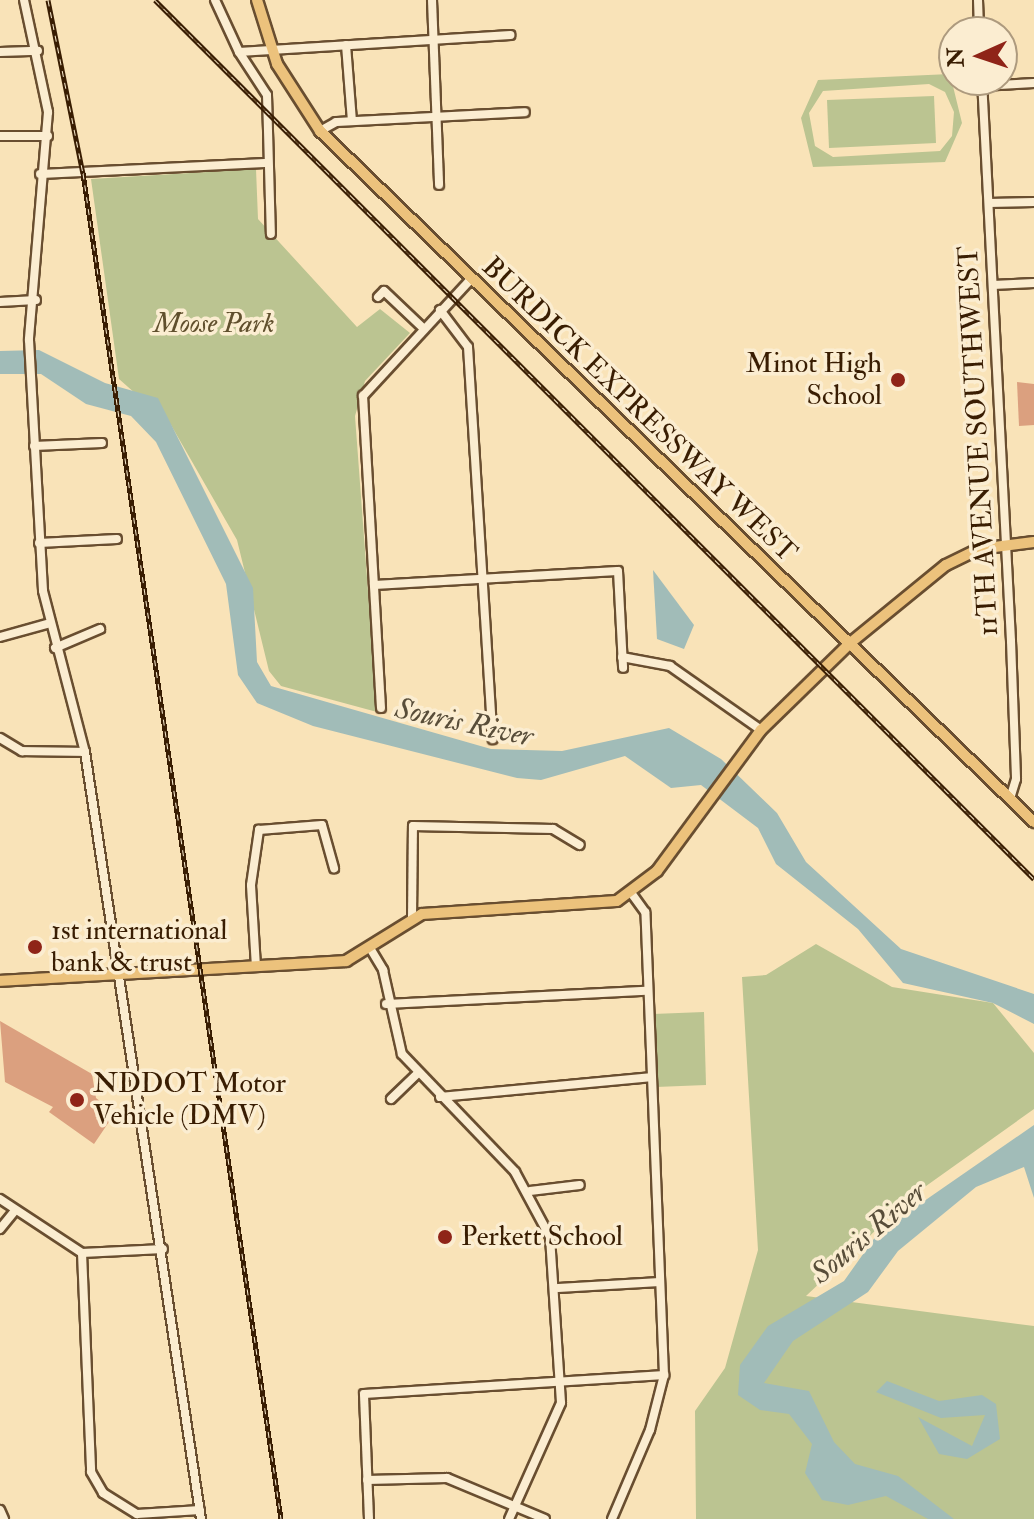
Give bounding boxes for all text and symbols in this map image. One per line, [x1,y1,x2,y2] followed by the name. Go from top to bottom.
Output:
[938,16,1018,96] north arrow
[942,47,971,68] text: N
[952,245,1006,637] street label: 11TH AVENUE SOUTHWEST
[475,250,803,570] street label: BURDICK EXPRESSWAY WEST
[154,307,274,341] park label: Moose Park
[746,347,882,413] place label: Minot High School
[889,371,907,389] marker: Minot High School
[392,691,536,755] water label: Souris River
[51,914,227,980] place label: 1st international bank & trust
[26,938,44,956] marker: 1st international bank & trust
[93,1067,286,1133] place label: NDDOT Motor Vehicle (DMV)
[68,1091,86,1109] marker: NDDOT Motor Vehicle (DMV)
[804,1174,934,1292] water label: Souris River
[461,1220,623,1254] place label: Perkett School
[436,1228,454,1246] marker: Perkett School

